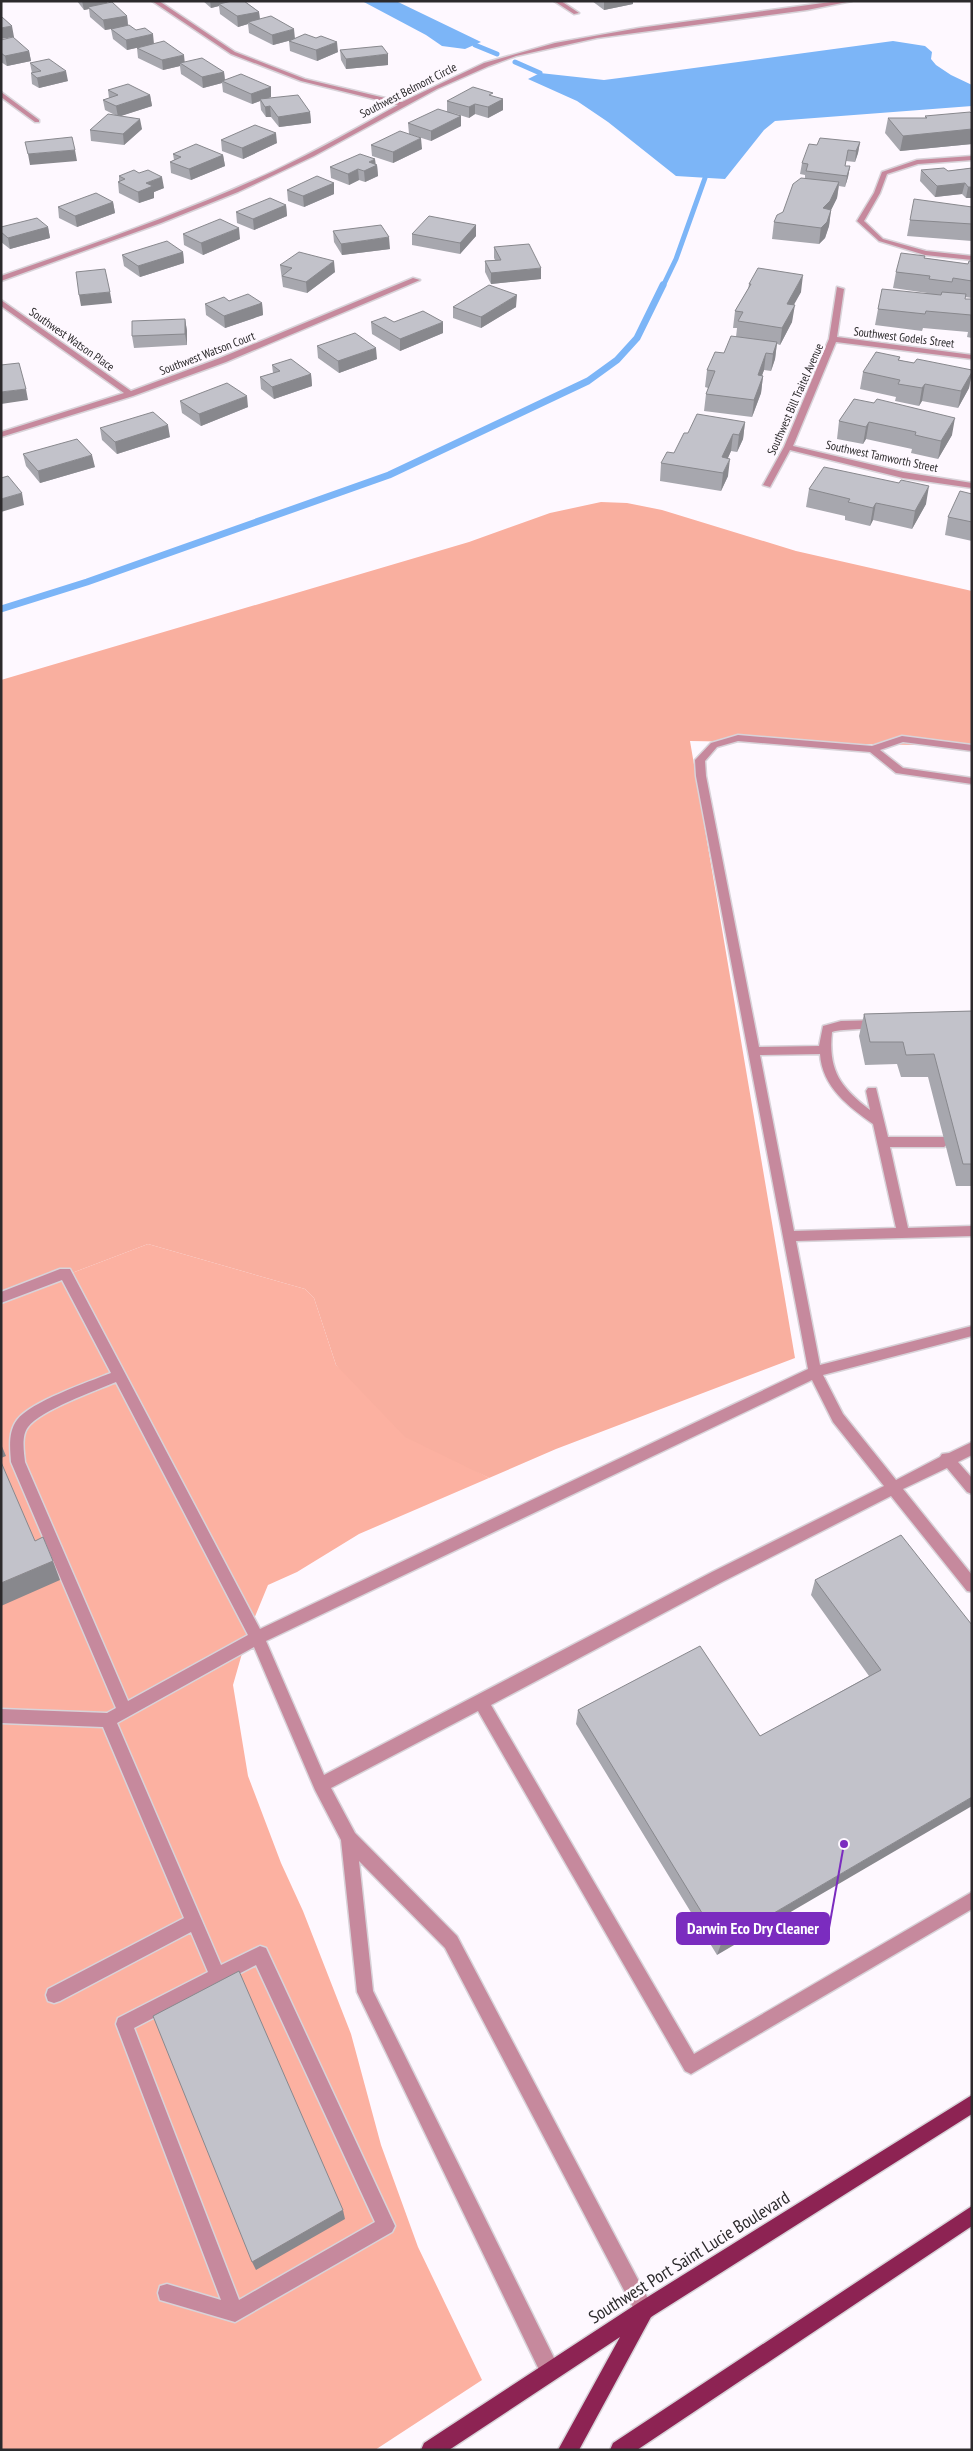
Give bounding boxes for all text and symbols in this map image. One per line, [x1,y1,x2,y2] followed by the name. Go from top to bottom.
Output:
[357,59,459,121] street label: Southwest Belmont Circle
[26,304,118,374] street label: Southwest Watson Place
[853,323,956,351] street label: Southwest Godels Street
[157,328,257,378] street label: Southwest Watson Court
[764,341,826,457] street label: Southwest Bill Traitel Avenue
[825,437,940,475] street label: Southwest Tamworth Street
[677,1913,829,1944] callout: Darwin Eco Dry Cleaner
[687,1918,819,1938] text: Darwin Eco Dry Cleaner
[584,2186,794,2328] street label: Southwest Port Saint Lucie Boulevard

